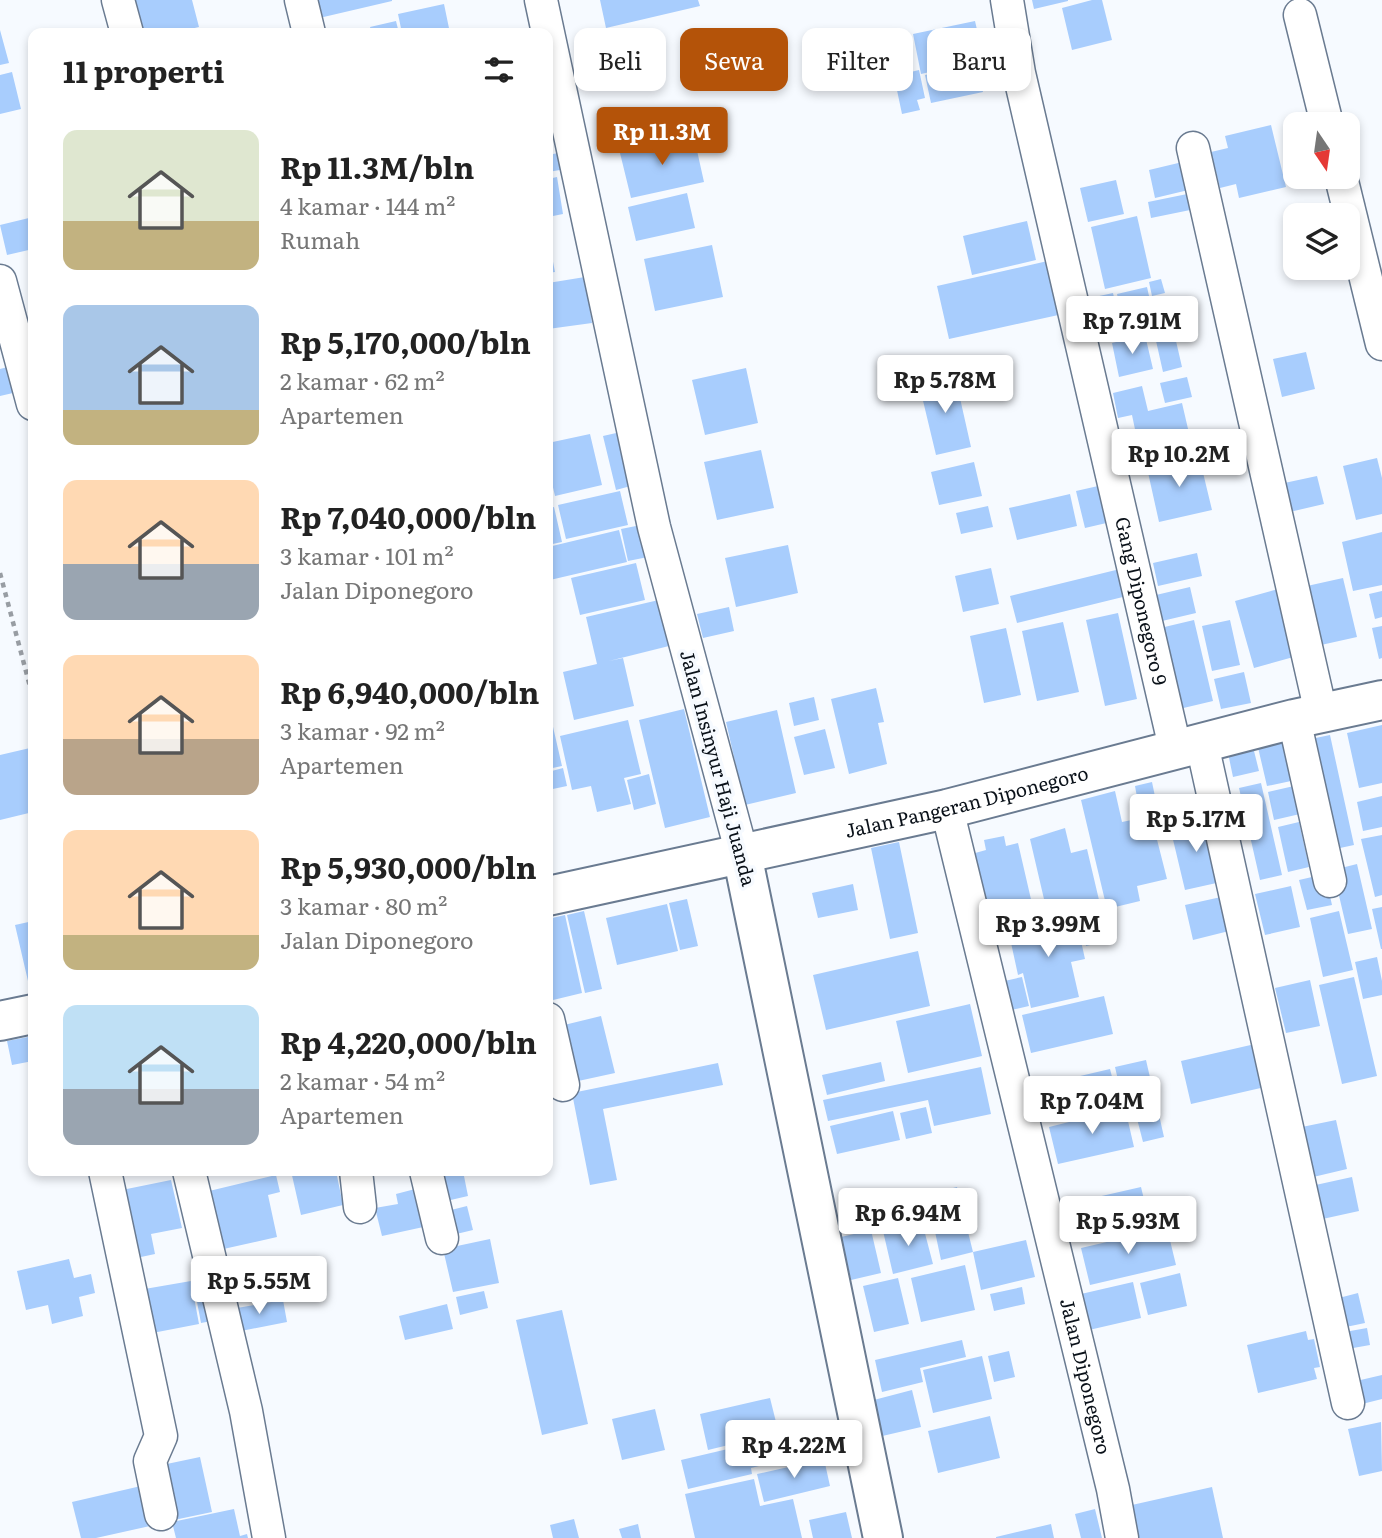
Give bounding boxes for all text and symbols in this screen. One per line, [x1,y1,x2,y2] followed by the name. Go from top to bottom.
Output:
[574,28,666,91] chip: Beli
[680,28,788,91] chip: Sewa
[802,28,913,91] chip: Filter
[927,28,1031,91] chip: Baru
[63,48,225,92] text: 11 properti
[480,51,518,89] icon: filters
[590,108,734,167] pin: Rp 11.3M
[1283,112,1360,189] north arrow
[1283,112,1360,280] map controls
[613,113,711,147] text: Rp 11.3M
[280,144,474,188] text: Rp 11.3M/bln
[119,158,203,242] icon: home
[280,188,456,222] text: 4 kamar · 144 m²
[1283,203,1360,280] button: layers
[280,222,360,256] text: Rumah
[1060,296,1204,356] pin: Rp 7.91M
[1082,302,1182,336] text: Rp 7.91M
[280,319,531,363] text: Rp 5,170,000/bln
[119,333,203,417] icon: home
[873,356,1017,415] pin: Rp 5.78M
[893,361,997,395] text: Rp 5.78M
[280,363,445,397] text: 2 kamar · 62 m²
[280,397,404,431] text: Apartemen
[1107,430,1251,489] pin: Rp 10.2M
[1128,435,1230,469] text: Rp 10.2M
[280,494,536,538] text: Rp 7,040,000/bln
[119,508,203,592] icon: home
[1109,514,1175,688] street label: Gang Diponegoro 9
[280,538,454,572] text: 3 kamar · 101 m²
[280,572,473,606] text: Jalan Diponegoro
[674,646,764,890] street label: Jalan Insinyur Haji Juanda
[280,669,539,713] text: Rp 6,940,000/bln
[119,683,203,767] icon: home
[280,713,445,747] text: 3 kamar · 92 m²
[280,747,404,781] text: Apartemen
[842,758,1091,844] street label: Jalan Pangeran Diponegoro
[1124,794,1268,854] pin: Rp 5.17M
[1146,800,1246,834] text: Rp 5.17M
[280,844,537,888] text: Rp 5,930,000/bln
[119,858,203,942] icon: home
[280,888,447,922] text: 3 kamar · 80 m²
[976,900,1120,959] pin: Rp 3.99M
[995,905,1101,939] text: Rp 3.99M
[280,922,473,956] text: Jalan Diponegoro
[280,1019,537,1063] text: Rp 4,220,000/bln
[119,1033,203,1117] icon: home
[280,1063,445,1097] text: 2 kamar · 54 m²
[1020,1076,1164,1136] pin: Rp 7.04M
[1040,1082,1144,1116] text: Rp 7.04M
[280,1097,404,1131] text: Apartemen
[836,1188,980,1248] pin: Rp 6.94M
[854,1194,962,1228] text: Rp 6.94M
[1056,1196,1200,1256] pin: Rp 5.93M
[1075,1202,1181,1236] text: Rp 5.93M
[187,1256,331,1316] pin: Rp 5.55M
[207,1262,311,1296] text: Rp 5.55M
[1054,1295,1119,1457] street label: Jalan Diponegoro
[722,1420,866,1480] pin: Rp 4.22M
[741,1426,847,1460] text: Rp 4.22M

